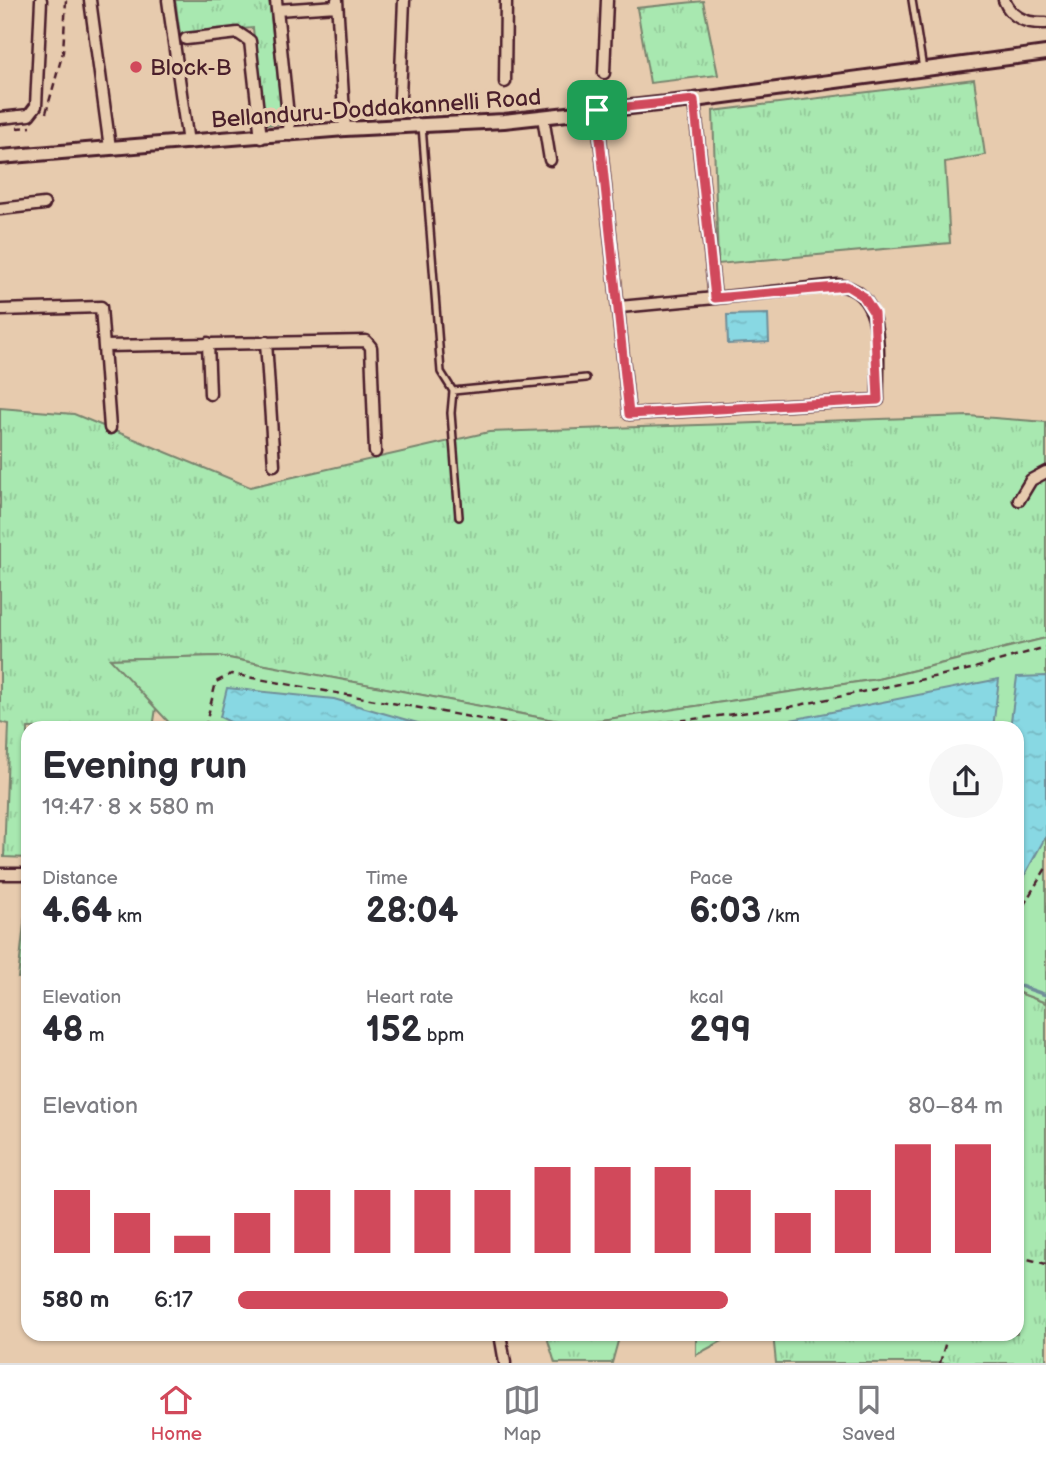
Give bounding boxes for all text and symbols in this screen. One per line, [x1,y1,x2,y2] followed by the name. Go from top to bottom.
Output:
[150,54,232,82] place label: Block-B
[128,59,144,75] marker: Block-B
[567,80,627,140] pin
[210,83,542,135] street label: Bellanduru-Doddakannelli Road
[578,91,616,129] icon: arrive
[42,744,247,789] text: Evening run
[929,744,1003,818] button: share
[42,793,214,821] text: 19:47 · 8 × 580 m
[42,867,118,890] text: Distance
[366,867,408,890] text: Time
[689,867,733,890] text: Pace
[42,890,112,933] text: 4.64
[366,890,458,933] text: 28:04
[689,890,761,933] text: 6:03
[112,905,142,928] text: km
[761,905,800,928] text: /km
[42,986,121,1009] text: Elevation
[366,986,453,1009] text: Heart rate
[689,986,723,1009] text: kcal
[42,1009,84,1052] text: 48
[366,1009,422,1052] text: 152
[689,1009,751,1052] text: 299
[84,1024,105,1047] text: m
[422,1024,464,1047] text: bpm
[42,1092,138,1120] text: Elevation
[908,1092,1003,1120] text: 80–84 m
[42,1286,109,1314] text: 580 m
[154,1286,193,1314] text: 6:17
[150,1381,202,1446] tab: Home
[503,1381,541,1446] tab: Map
[842,1381,896,1446] tab: Saved

